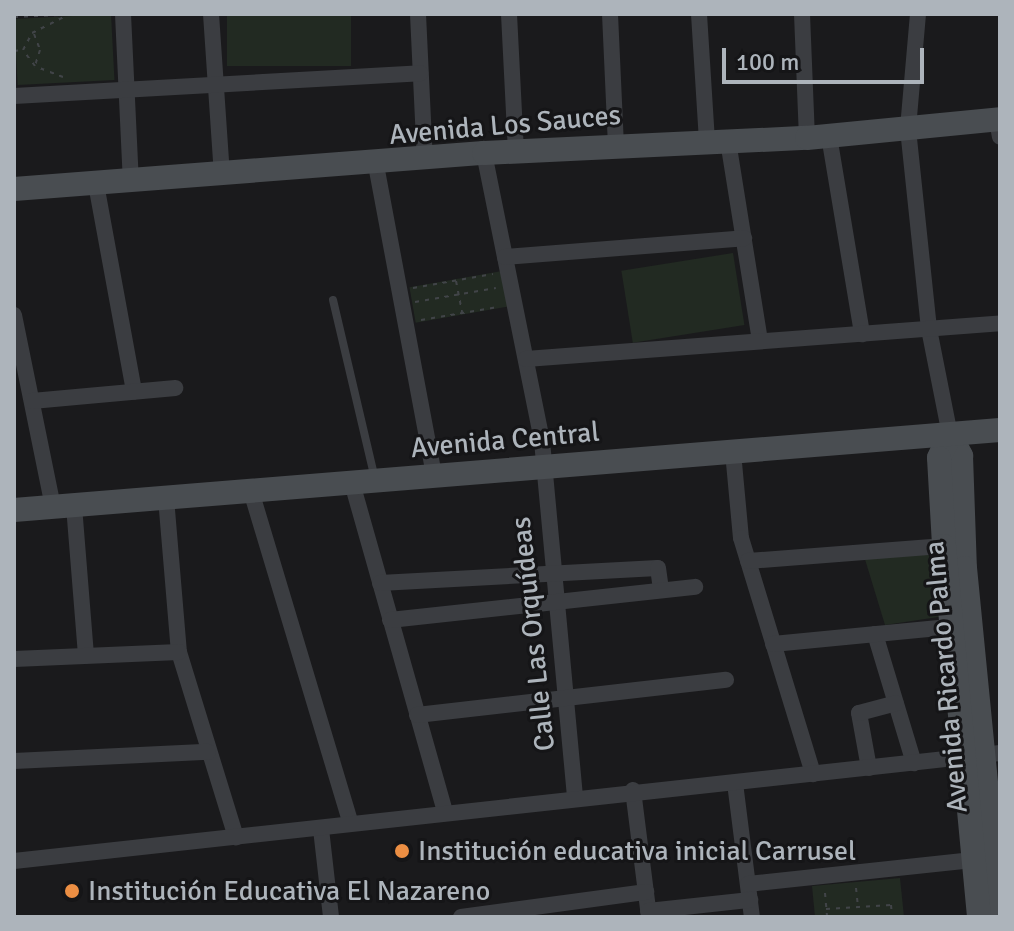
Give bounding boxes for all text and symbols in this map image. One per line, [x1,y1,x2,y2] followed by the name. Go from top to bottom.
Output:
[726,32,928,82] scale bar
[736,47,799,77] text: 100 m
[388,98,622,152] street label: Avenida Los Sauces
[409,415,601,465] street label: Avenida Central
[504,515,562,753] street label: Calle Las Orquídeas
[917,540,975,814] street label: Avenida Ricardo Palma
[418,834,856,868] place label: Institución educativa inicial Carrusel
[393,842,411,860] marker: Institución educativa inicial Carrusel
[88,874,490,908] place label: Institución Educativa El Nazareno
[63,882,81,900] marker: Institución Educativa El Nazareno

